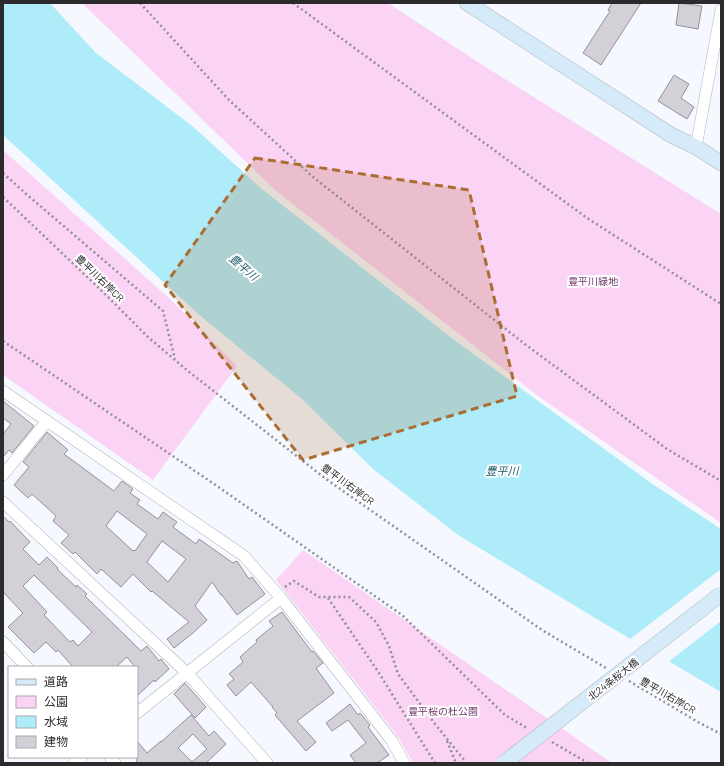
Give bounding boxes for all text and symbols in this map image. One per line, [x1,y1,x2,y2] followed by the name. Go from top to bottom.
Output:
[227,251,261,283] water label: 豊平川
[73,252,127,304] street label: 豊平川右岸CR
[568,275,619,287] park label: 豊平川緑地
[319,461,377,507] street label: 豊平川右岸CR
[486,464,519,477] water label: 豊平川
[585,656,641,702] street label: 北24条桜大橋
[8,666,138,758] legend
[44,674,68,688] text: 道路
[638,674,698,716] street label: 豊平川右岸CR
[44,694,68,708] text: 公園
[408,705,478,717] park label: 豊平桜の杜公園
[44,714,68,728] text: 水域
[44,734,68,748] text: 建物

